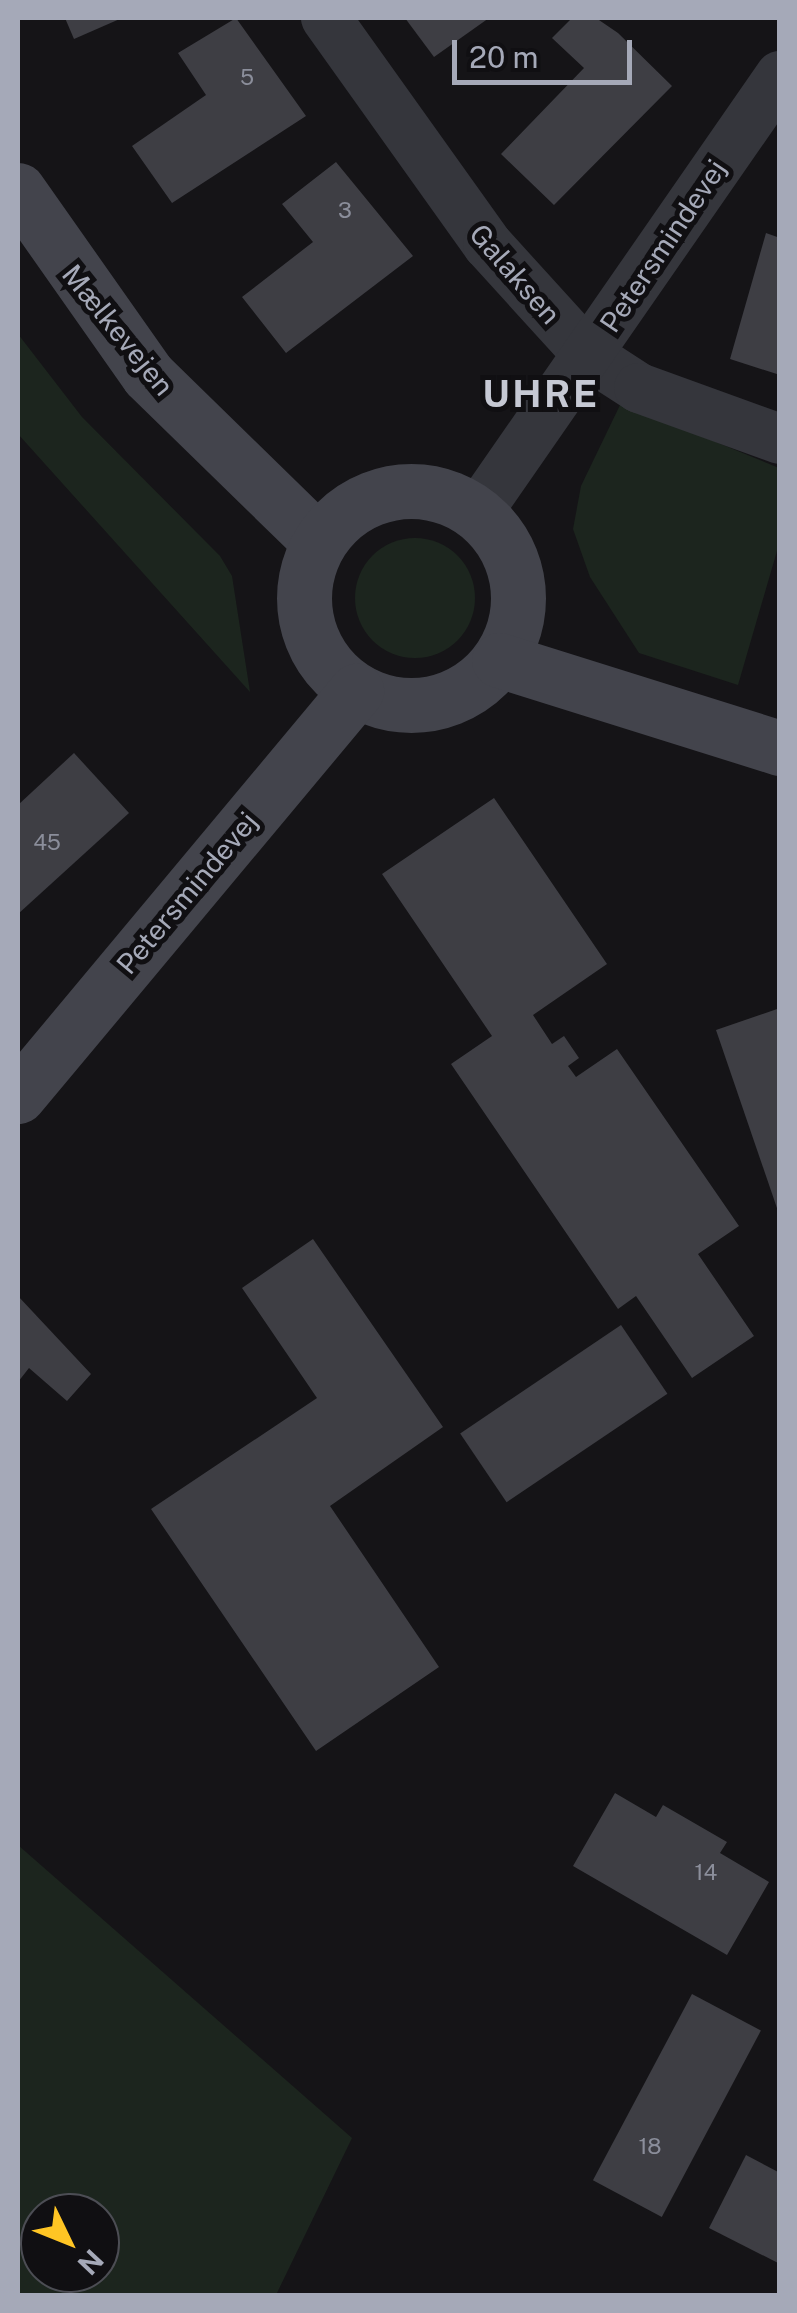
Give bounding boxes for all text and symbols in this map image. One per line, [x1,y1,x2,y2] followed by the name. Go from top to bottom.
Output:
[457,20,637,82] scale bar
[469,39,538,75] text: 20 m
[240,65,254,91] house number: 5
[593,153,733,339] street label: Petersmindevej
[338,198,352,224] house number: 3
[462,217,568,331] street label: Galaksen
[55,258,181,402] street label: Mælkevejen
[482,371,600,417] district label: UHRE
[110,805,264,981] street label: Petersmindevej
[33,830,61,856] house number: 45
[695,1860,717,1886] house number: 14
[638,2134,662,2160] house number: 18
[20,2193,120,2293] north arrow
[71,2243,110,2282] text: N

